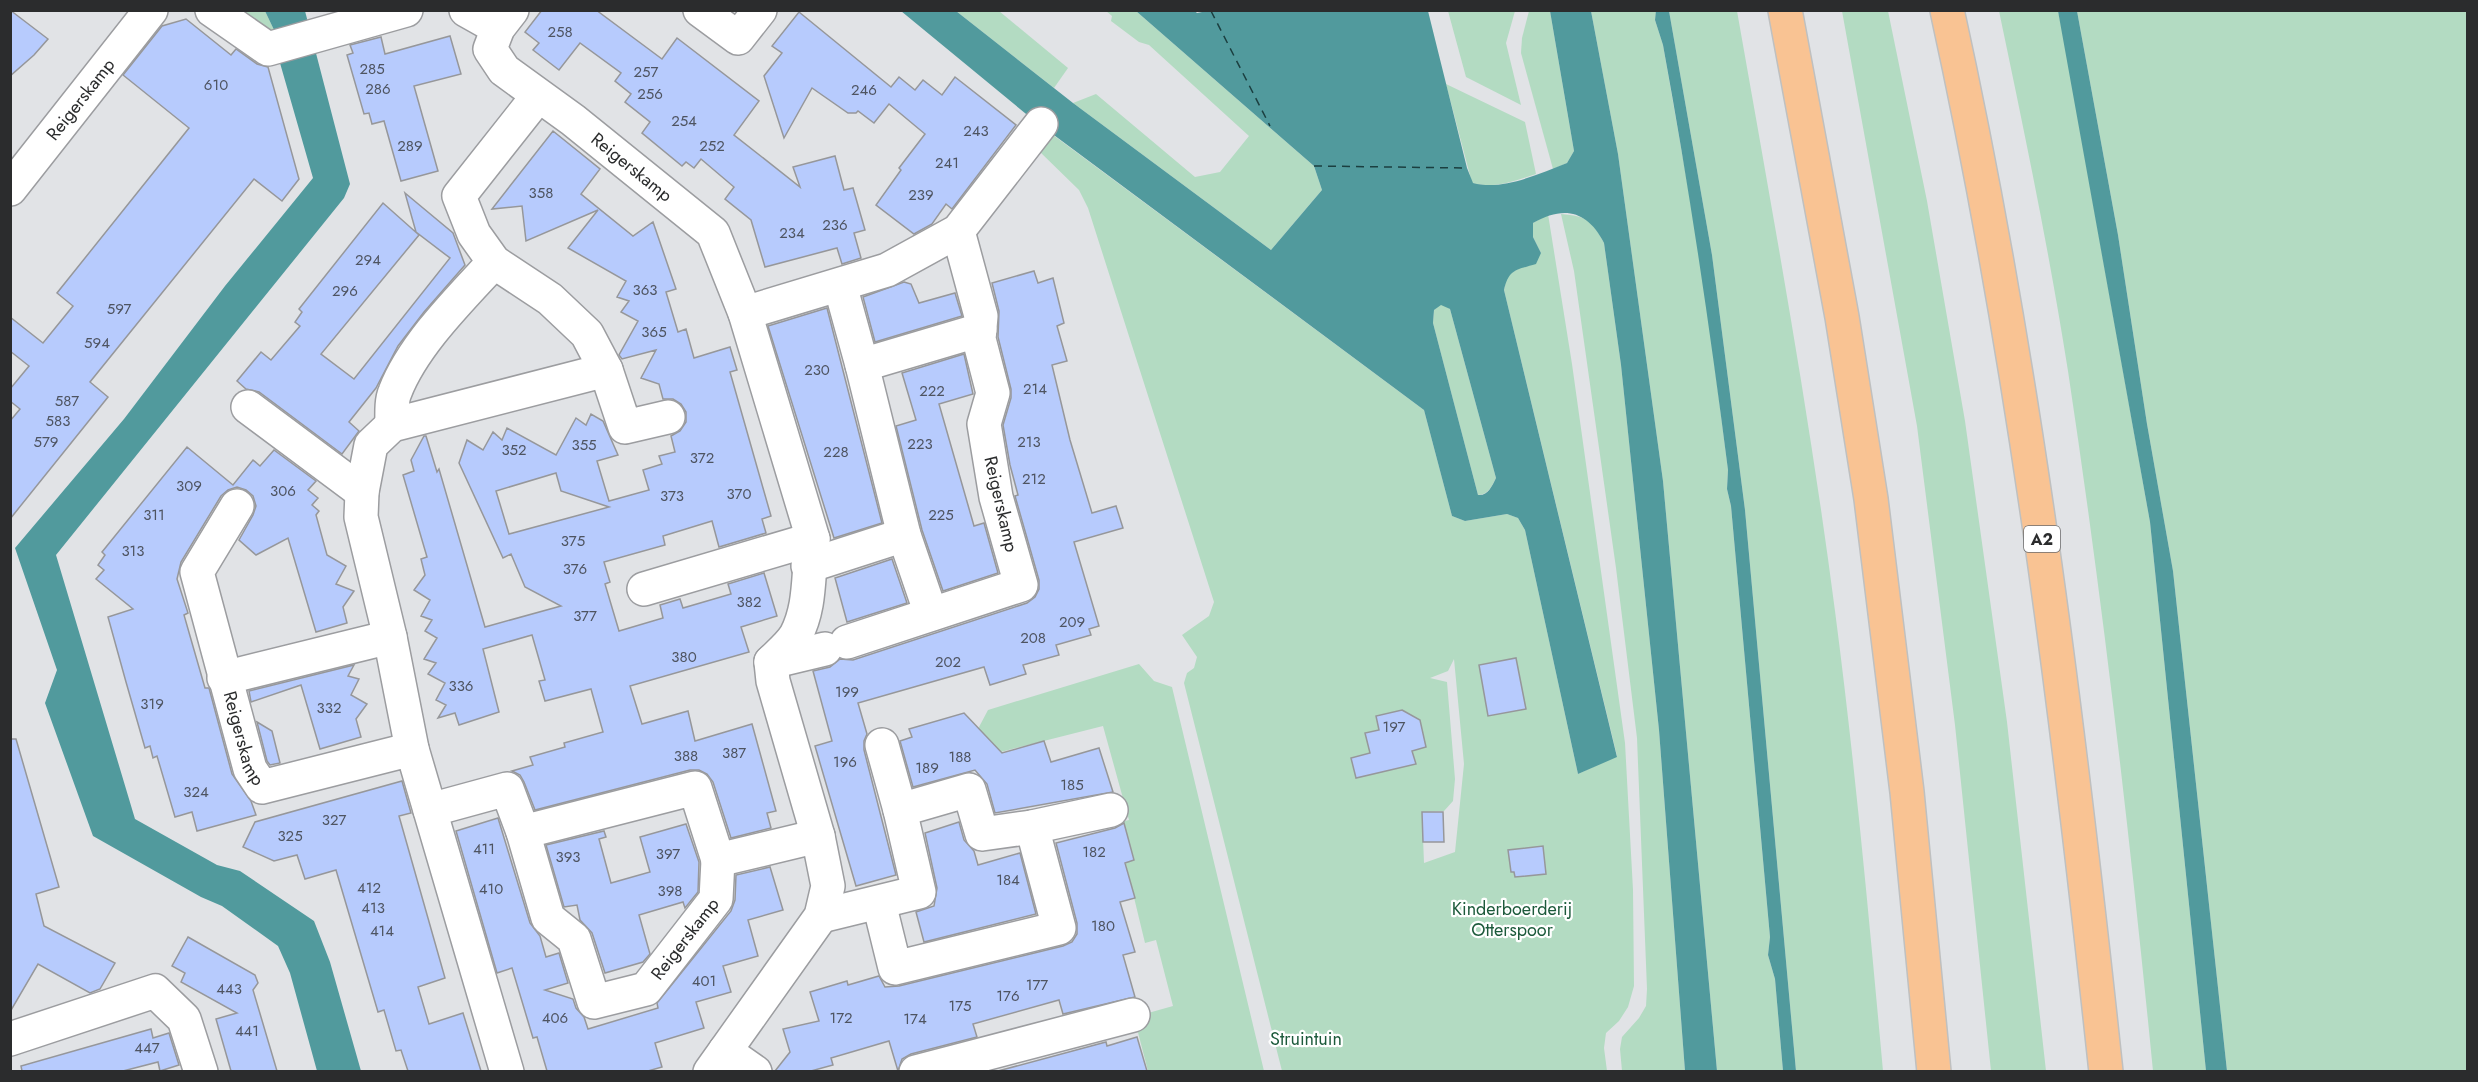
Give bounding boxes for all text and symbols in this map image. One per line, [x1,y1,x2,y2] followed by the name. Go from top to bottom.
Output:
[547,21,573,43] house number: 258
[40,53,121,146] street label: Reigerskamp
[359,58,385,80] house number: 285
[634,61,659,83] house number: 257
[204,74,228,96] house number: 610
[365,78,391,100] house number: 286
[851,79,877,101] house number: 246
[637,83,663,105] house number: 256
[671,110,697,132] house number: 254
[963,120,989,142] house number: 243
[585,126,678,208] street label: Reigerskamp
[397,135,423,157] house number: 289
[699,135,725,157] house number: 252
[935,152,959,174] house number: 241
[529,182,553,204] house number: 358
[908,184,934,206] house number: 239
[822,214,848,236] house number: 236
[779,222,805,244] house number: 234
[355,249,381,271] house number: 294
[632,279,658,301] house number: 363
[332,280,358,302] house number: 296
[107,298,131,320] house number: 597
[641,321,667,343] house number: 365
[84,332,110,354] house number: 594
[804,359,830,381] house number: 230
[1023,378,1047,400] house number: 214
[919,380,945,402] house number: 222
[55,390,79,412] house number: 587
[46,410,70,432] house number: 583
[34,431,58,453] house number: 579
[1017,431,1041,453] house number: 213
[907,433,933,455] house number: 223
[571,434,597,456] house number: 355
[501,439,527,461] house number: 352
[823,441,849,463] house number: 228
[690,447,714,469] house number: 372
[977,453,1025,555] street label: Reigerskamp
[1022,468,1046,490] house number: 212
[176,475,202,497] house number: 309
[270,480,296,502] house number: 306
[727,483,751,505] house number: 370
[660,485,684,507] house number: 373
[143,504,165,526] house number: 311
[928,504,954,526] house number: 225
[2024,526,2060,552] road number: A2
[561,530,585,552] house number: 375
[121,540,145,562] house number: 313
[563,558,587,580] house number: 376
[737,591,761,613] house number: 382
[573,605,597,627] house number: 377
[1059,611,1085,633] house number: 209
[1020,627,1046,649] house number: 208
[671,646,697,668] house number: 380
[935,651,961,673] house number: 202
[448,675,474,697] house number: 336
[835,681,859,703] house number: 199
[217,688,271,791] street label: Reigerskamp
[140,693,164,715] house number: 319
[317,697,341,719] house number: 332
[1383,716,1406,738] house number: 197
[722,742,746,764] house number: 387
[674,745,698,767] house number: 388
[948,746,972,768] house number: 188
[833,751,857,773] house number: 196
[915,757,939,779] house number: 189
[1060,774,1084,796] house number: 185
[183,781,209,803] house number: 324
[322,809,346,831] house number: 327
[277,825,303,847] house number: 325
[473,838,495,860] house number: 411
[1082,841,1106,863] house number: 182
[656,843,680,865] house number: 397
[555,846,581,868] house number: 393
[996,869,1020,891] house number: 184
[357,877,381,899] house number: 412
[479,878,503,900] house number: 410
[657,880,683,902] house number: 398
[645,892,725,985] street label: Reigerskamp
[1452,896,1572,943] park label: Kinderboerderij Otterspoor
[361,897,385,919] house number: 413
[1091,915,1115,937] house number: 180
[370,920,394,942] house number: 414
[692,970,716,992] house number: 401
[1026,974,1048,996] house number: 177
[216,978,242,1000] house number: 443
[996,985,1020,1007] house number: 176
[948,995,972,1017] house number: 175
[542,1007,568,1029] house number: 406
[829,1007,853,1029] house number: 172
[903,1008,927,1030] house number: 174
[235,1020,259,1042] house number: 441
[1270,1026,1342,1052] park label: Struintuin
[134,1037,160,1059] house number: 447

